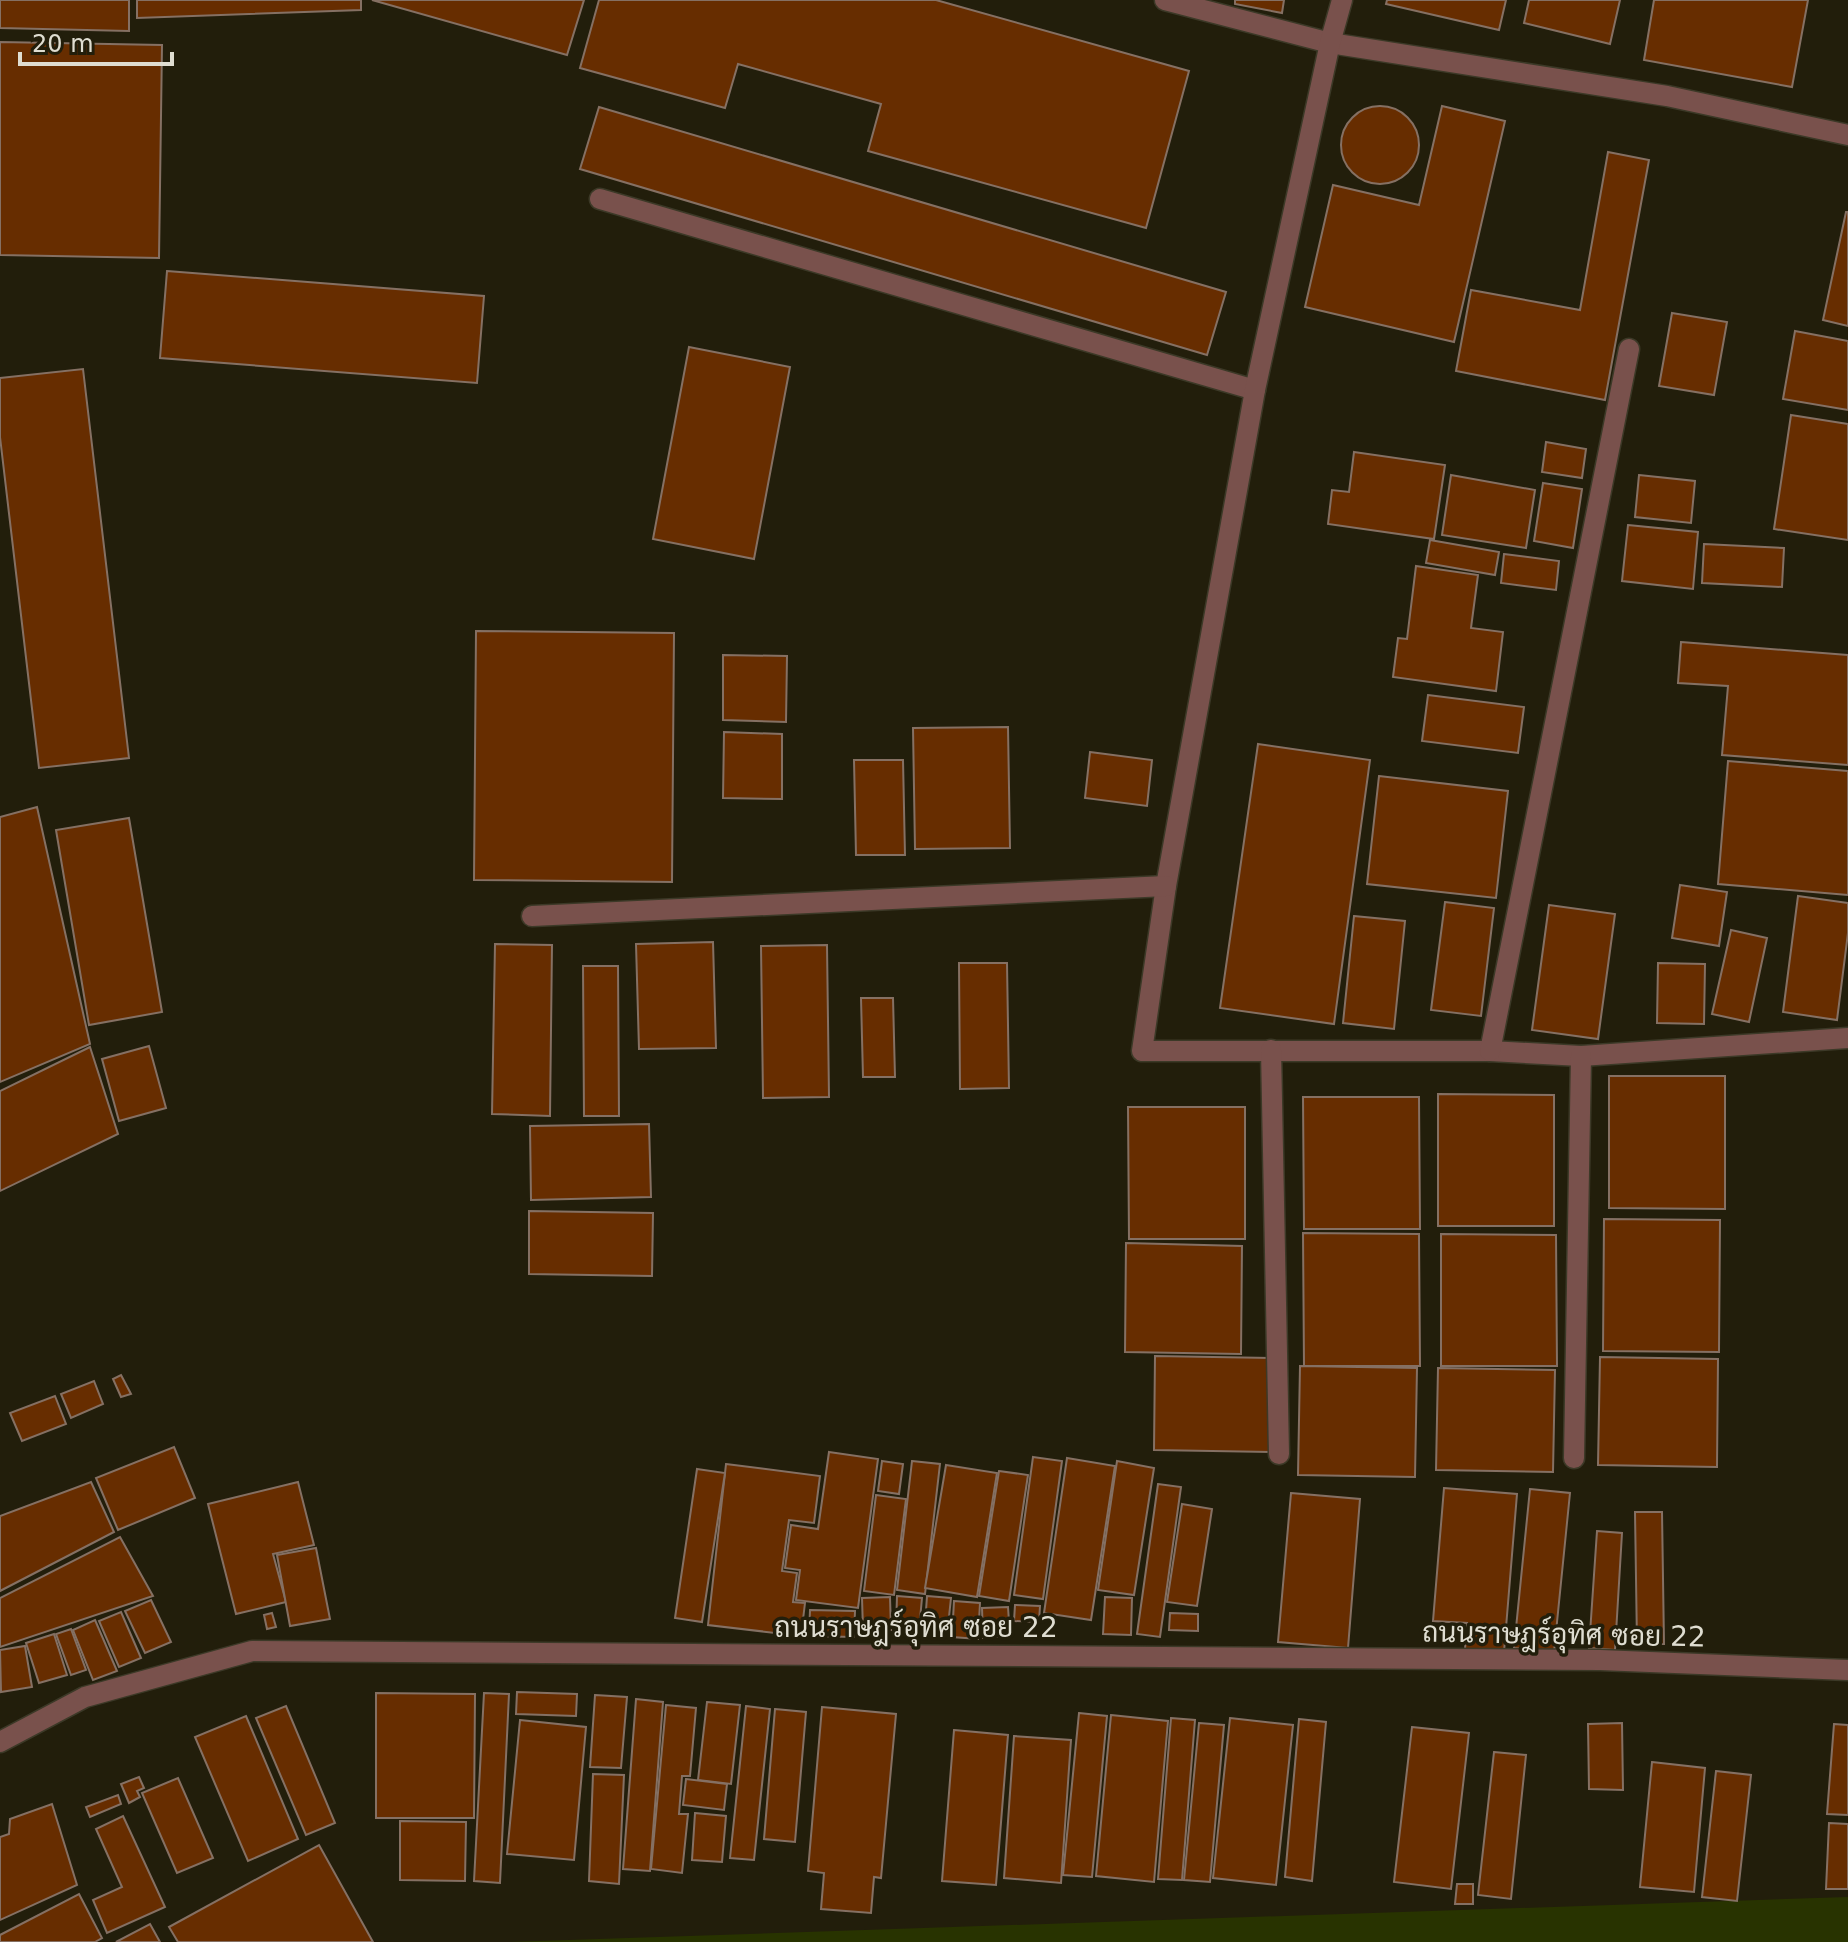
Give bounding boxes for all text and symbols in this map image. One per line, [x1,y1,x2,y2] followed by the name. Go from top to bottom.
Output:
[20,16,172,66] scale bar
[32,30,94,58] text: 20 m
[774,1608,1058,1647] street label: ถนนราษฎร์อุทิศ ซอย 22
[1422,1613,1706,1656] street label: ถนนราษฎร์อุทิศ ซอย 22

